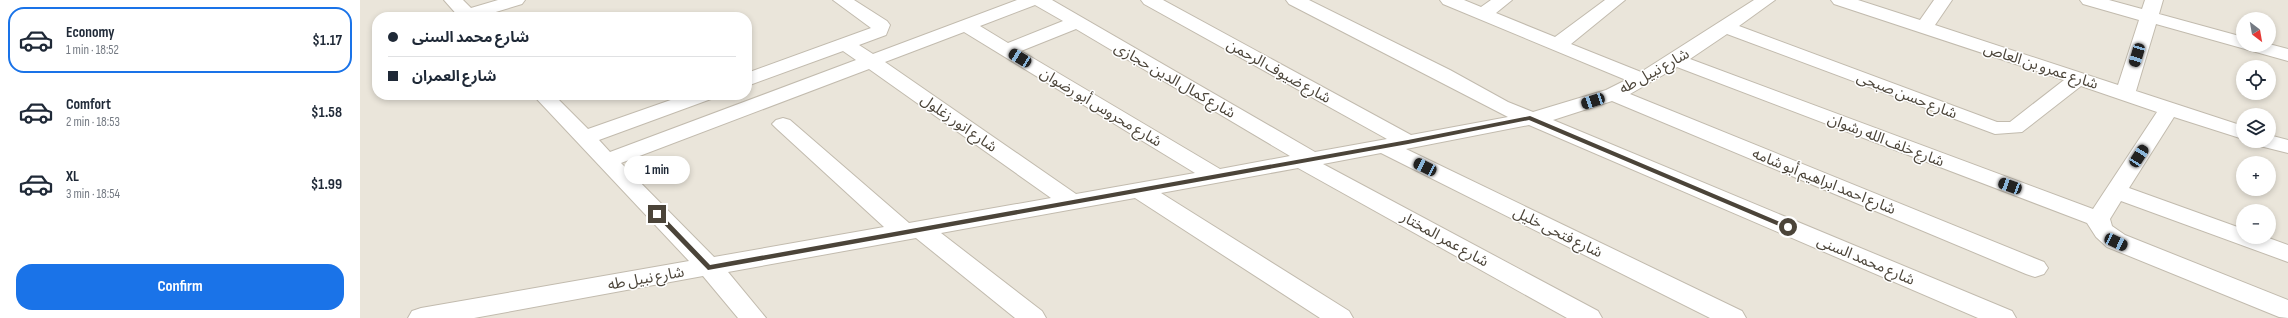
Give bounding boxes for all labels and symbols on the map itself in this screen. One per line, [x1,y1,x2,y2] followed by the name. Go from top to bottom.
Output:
[2236,12,2276,52] north arrow
[1222,35,1334,110] street label: شارع ضيوف الرحمن
[1110,38,1239,125] street label: شارع كمال الدين حجازى
[1980,39,2101,96] street label: شارع عمرو بن العاص
[2128,42,2146,68] car
[1616,44,1694,100] street label: شارع نبيل طه
[1007,47,1033,69] car
[1035,64,1165,153] street label: شارع محروس أبو رضوان
[1853,68,1960,125] street label: شارع حسن صبحى
[916,90,1001,158] street label: شارع انور زغلول
[1580,92,1606,110] car
[1824,110,1947,173] street label: شارع خلف الله رشوان
[2127,143,2151,169] car
[1749,144,1899,221] street label: شارع احمد ابراهيم أبو شامه
[624,156,690,184] callout: 1 min
[1412,156,1438,178] car
[1997,176,2023,196] car
[1509,203,1606,264] street label: شارع فتحى خليل
[648,205,666,223] route end
[1396,207,1492,273] street label: شارع عمر المختار
[1779,218,1797,236] route start
[1813,231,1918,292] street label: شارع محمد السنى
[2103,231,2129,253] car
[606,262,686,297] street label: شارع نبيل طه

